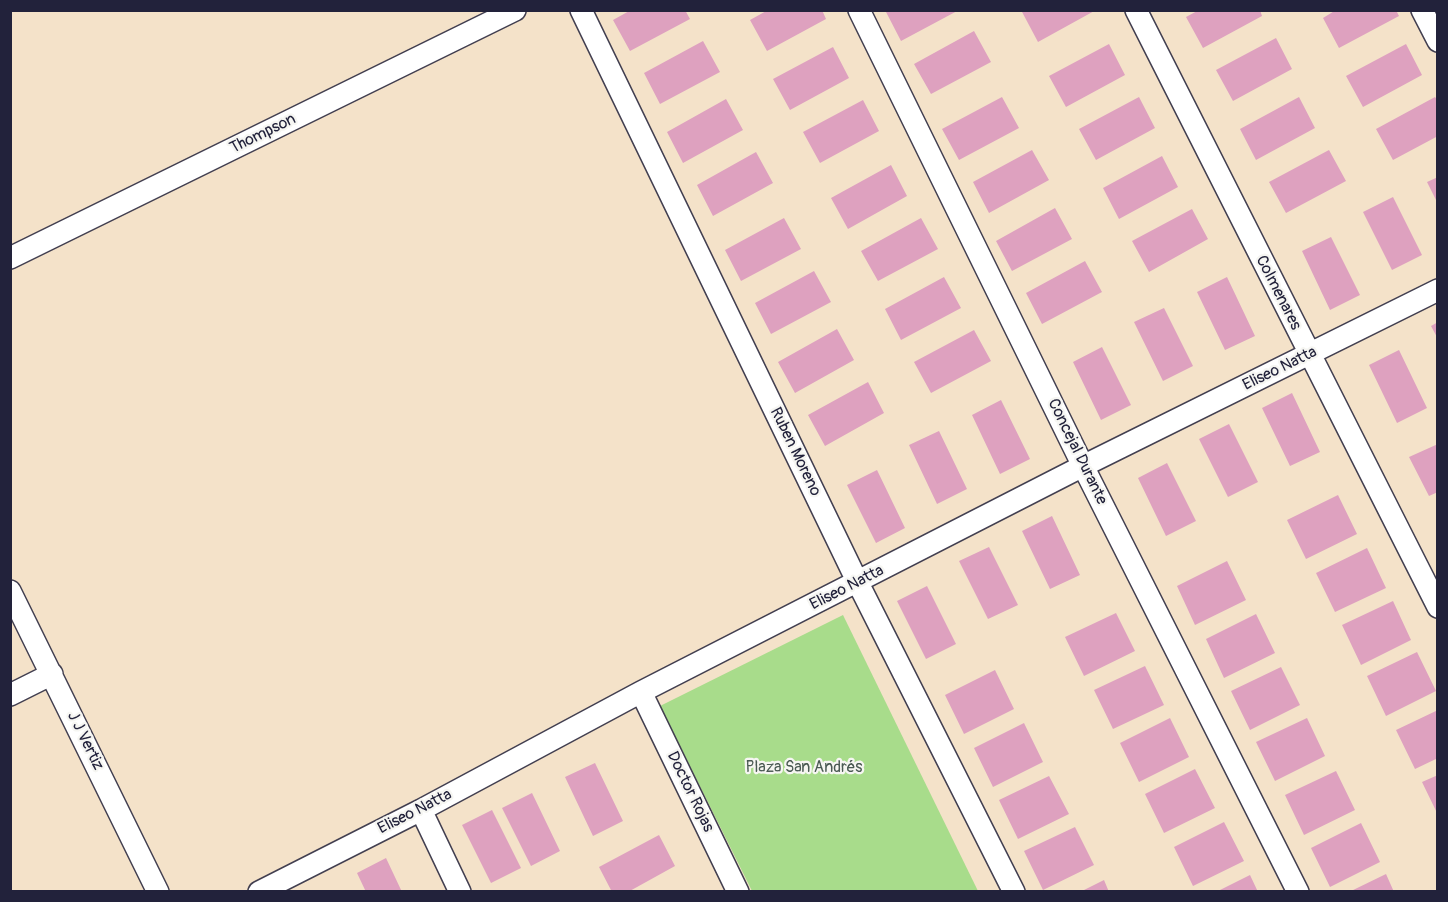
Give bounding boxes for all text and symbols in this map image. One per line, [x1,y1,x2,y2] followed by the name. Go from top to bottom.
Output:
[227,110,299,158] street label: Thompson
[1251,253,1305,333] street label: Colmenares
[1240,343,1320,395] street label: Eliseo Natta
[1043,396,1111,508] street label: Concejal Durante
[765,405,825,499] street label: Ruben Moreno
[807,561,887,615] street label: Eliseo Natta
[63,708,107,774] street label: J J Vertiz
[662,749,718,835] street label: Doctor Rojas
[746,758,862,778] park label: Plaza San Andrés
[375,785,455,839] street label: Eliseo Natta

